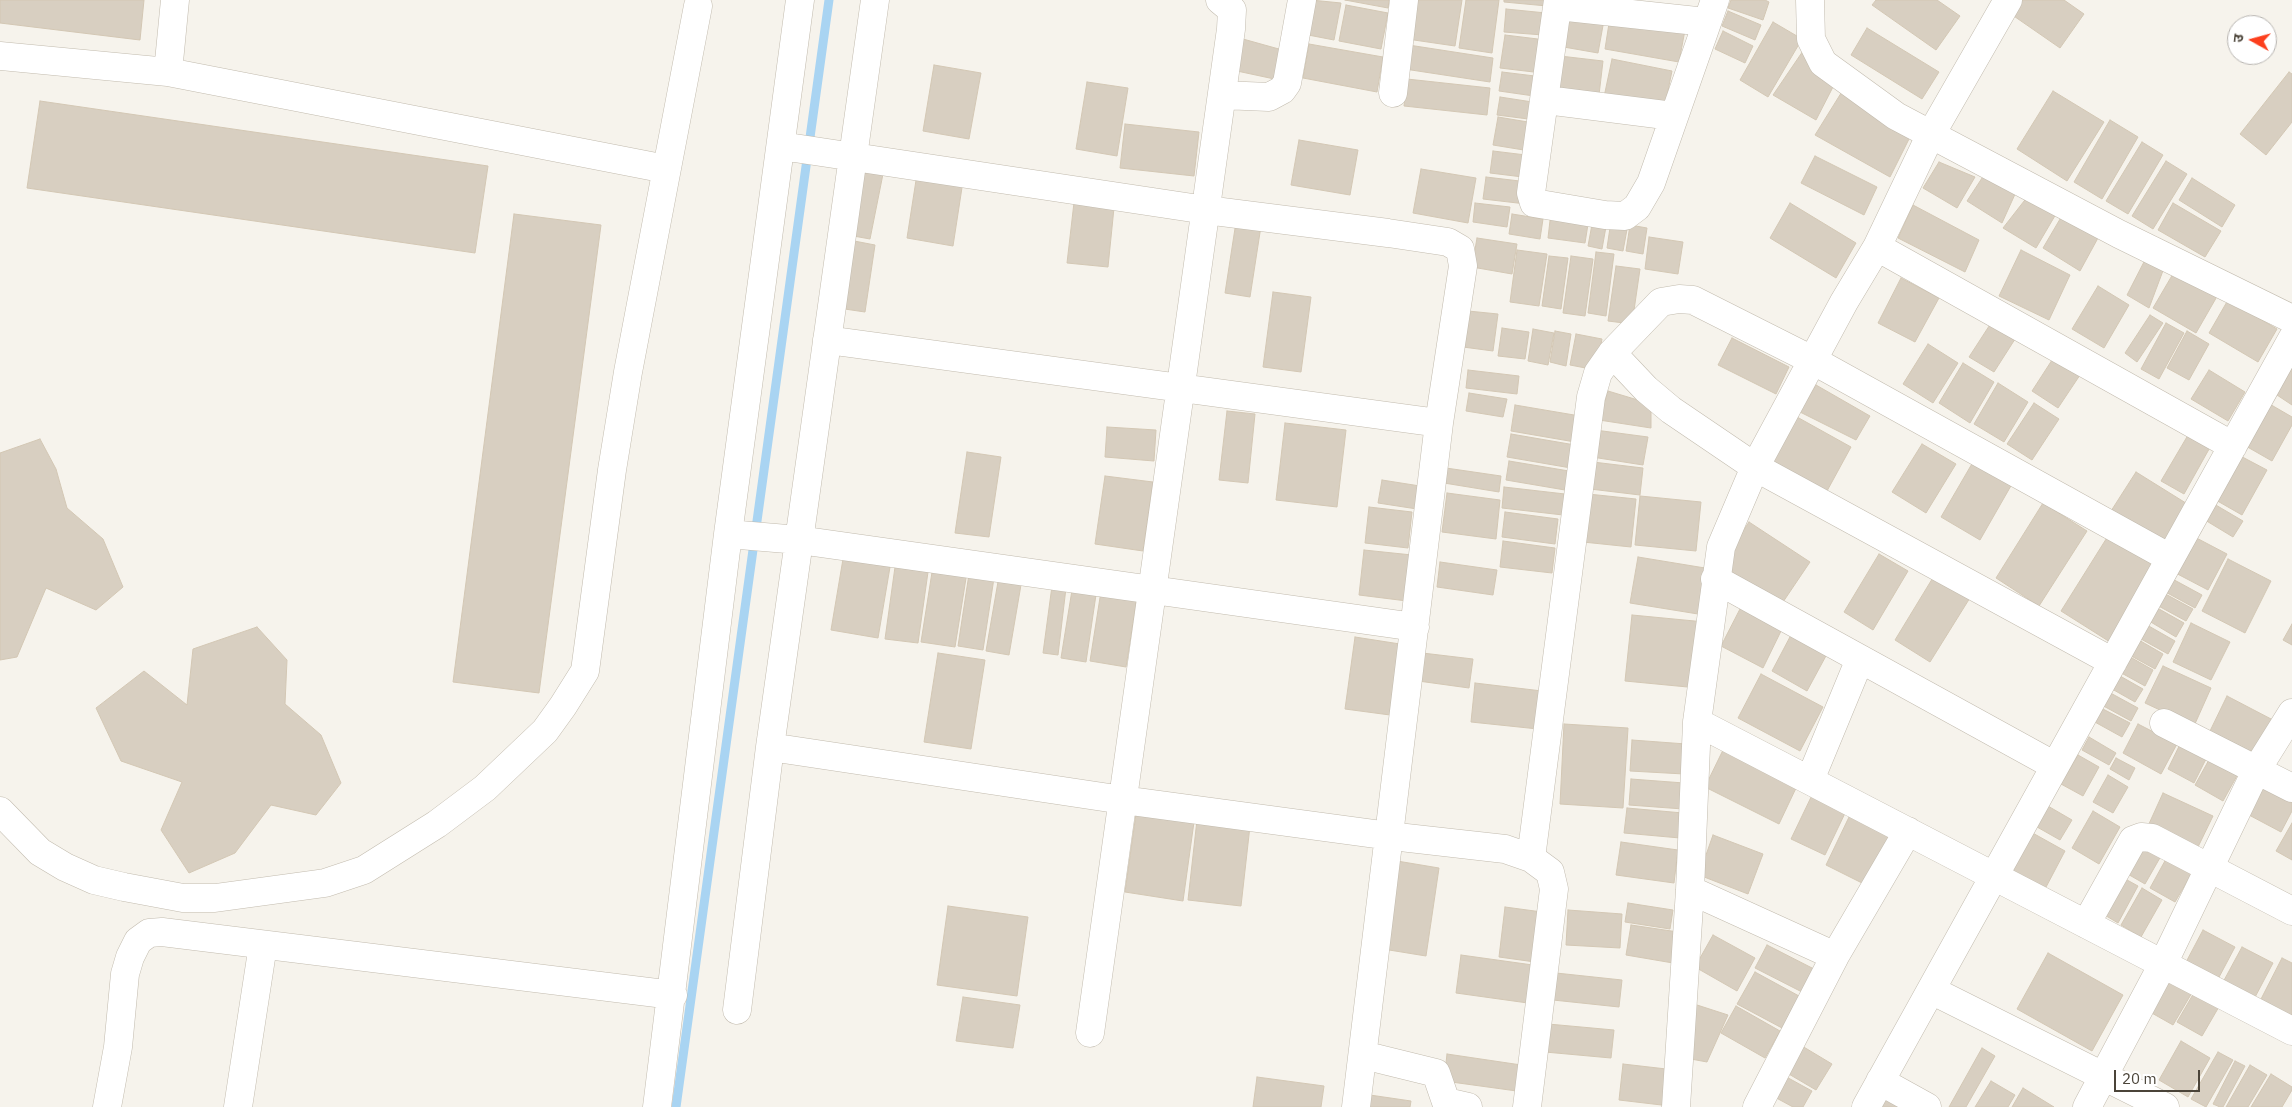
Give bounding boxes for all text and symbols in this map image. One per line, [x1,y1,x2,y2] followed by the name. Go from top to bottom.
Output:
[2227,15,2277,65] north arrow
[2229,33,2248,43] text: उ
[2117,1060,2203,1092] scale bar
[2122,1069,2157,1088] text: 20 m

